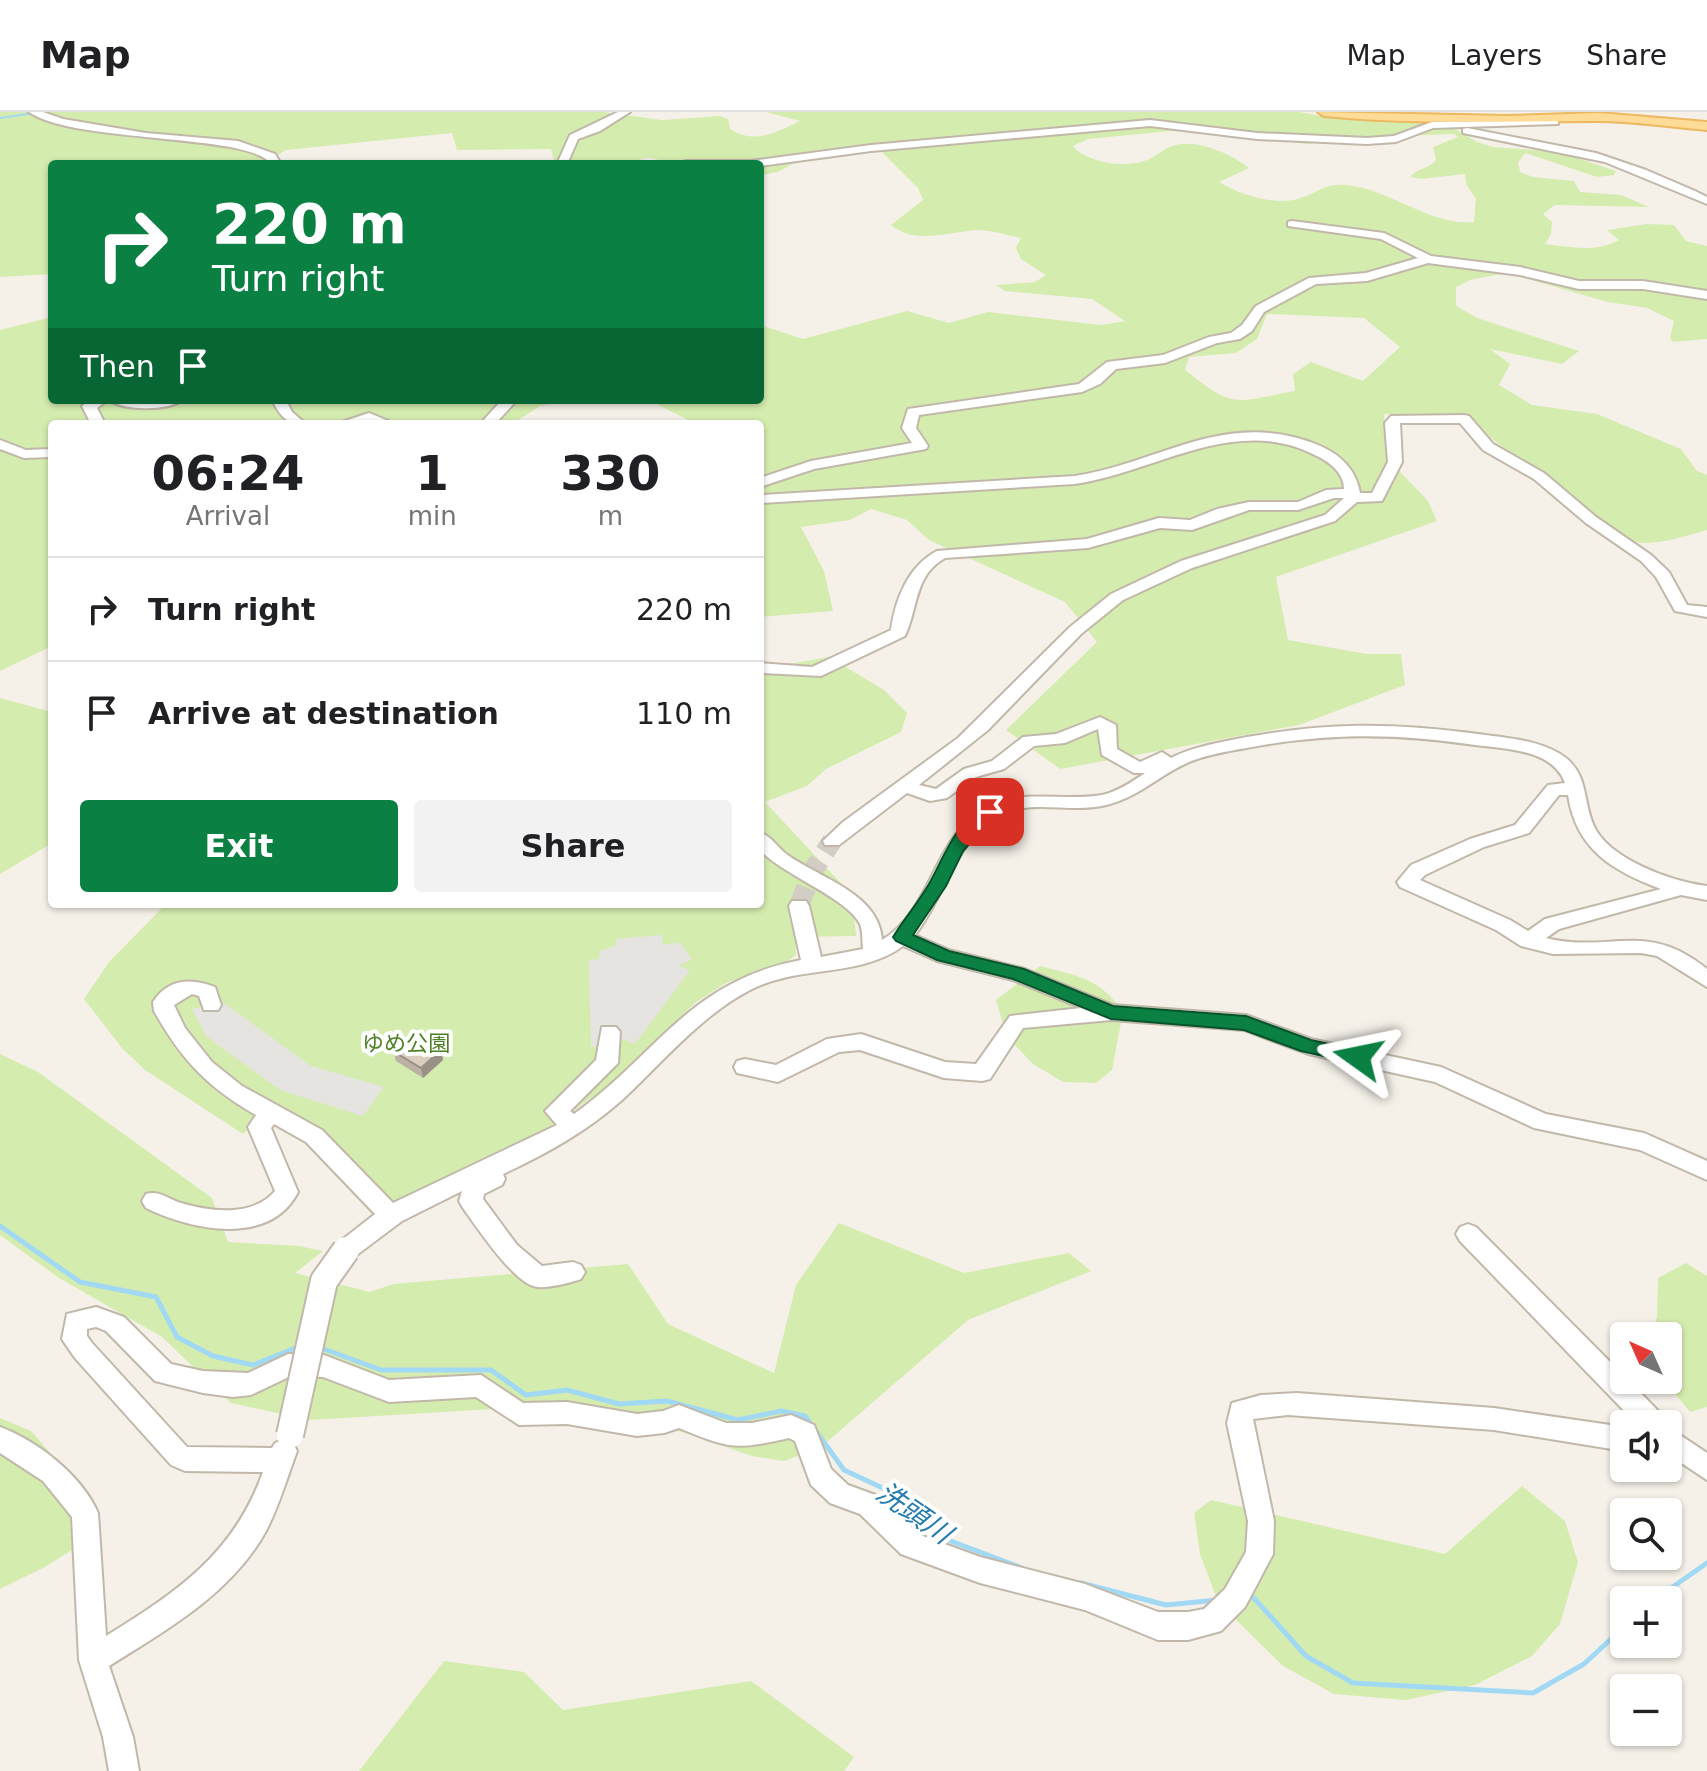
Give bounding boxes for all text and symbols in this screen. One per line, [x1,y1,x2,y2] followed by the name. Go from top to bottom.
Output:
[40,33,131,77] text: Map
[1346,39,1406,72] text: Map
[1450,39,1542,72] text: Layers
[1586,39,1667,72] text: Share
[212,191,407,256] text: 220 m
[80,192,184,296] icon: right
[212,258,384,299] text: Turn right
[171,344,215,388] icon: arrive
[80,349,155,384] text: Then
[151,445,304,501] text: 06:24
[416,445,449,501] text: 1
[560,445,660,501] text: 330
[186,501,270,531] text: Arrival
[408,501,457,531] text: min
[598,501,623,531] text: m
[80,587,124,631] icon: right
[148,592,315,627] text: Turn right
[636,592,732,627] text: 220 m
[80,691,124,735] icon: arrive
[148,696,499,731] text: Arrive at destination
[636,696,732,731] text: 110 m
[956,778,1024,846] pin
[968,790,1012,834] icon: arrive
[80,800,398,892] button: Exit
[414,800,732,892] button: Share
[1316,1015,1400,1099] position arrow
[362,1031,450,1056] park label: ゆめ公園
[1610,1322,1682,1394] north arrow
[1610,1322,1682,1746] map controls
[1610,1410,1682,1482] button: sound
[870,1475,960,1552] water label: 洗頭川
[1610,1498,1682,1570] button: search
[1610,1586,1682,1658] button: +
[1610,1674,1682,1746] button: −

